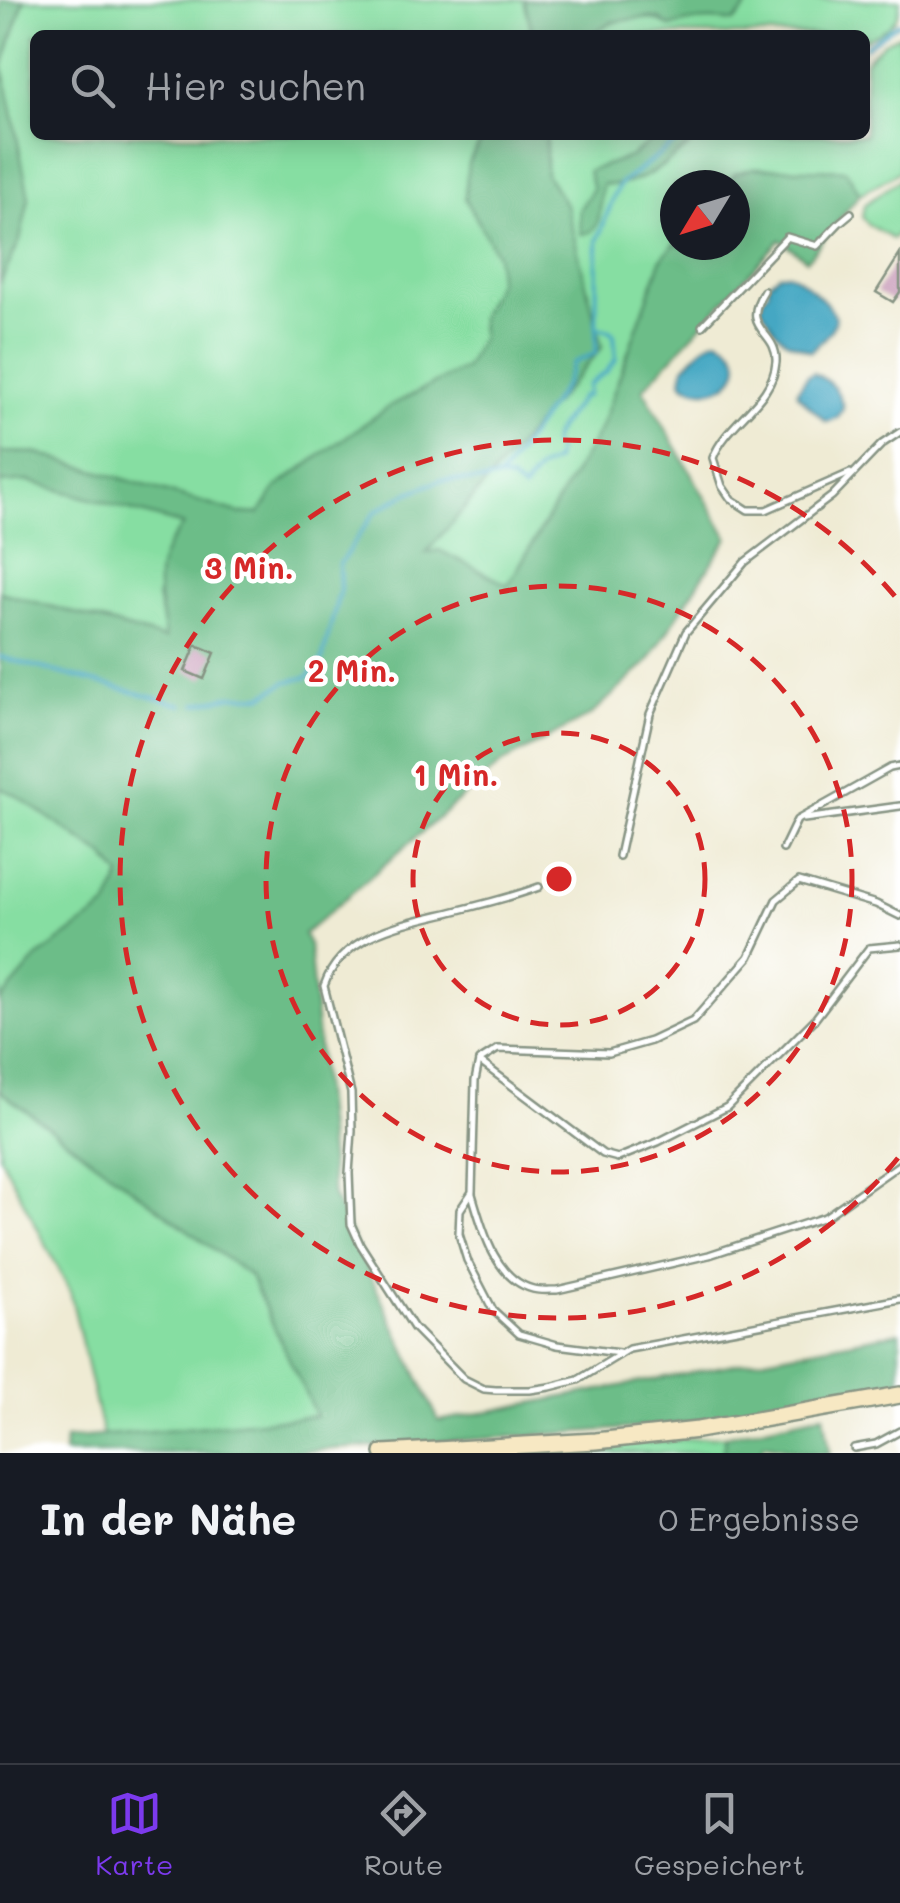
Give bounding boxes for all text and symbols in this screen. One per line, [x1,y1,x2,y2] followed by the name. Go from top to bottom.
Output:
[30,30,870,140] search box
[65,58,120,113] icon: search
[145,60,366,110] text: Hier suchen
[660,170,750,260] north arrow
[204,547,294,587] text: 3 Min.
[308,650,396,690] text: 2 Min.
[414,754,498,794] text: 1 Min.
[541,861,577,897] centre of rings
[40,1491,296,1546] text: In der Nähe
[658,1497,860,1539] text: 0 Ergebnisse
[95,1786,173,1882] tab: Karte
[364,1786,443,1882] tab: Route
[634,1786,805,1882] tab: Gespeichert

